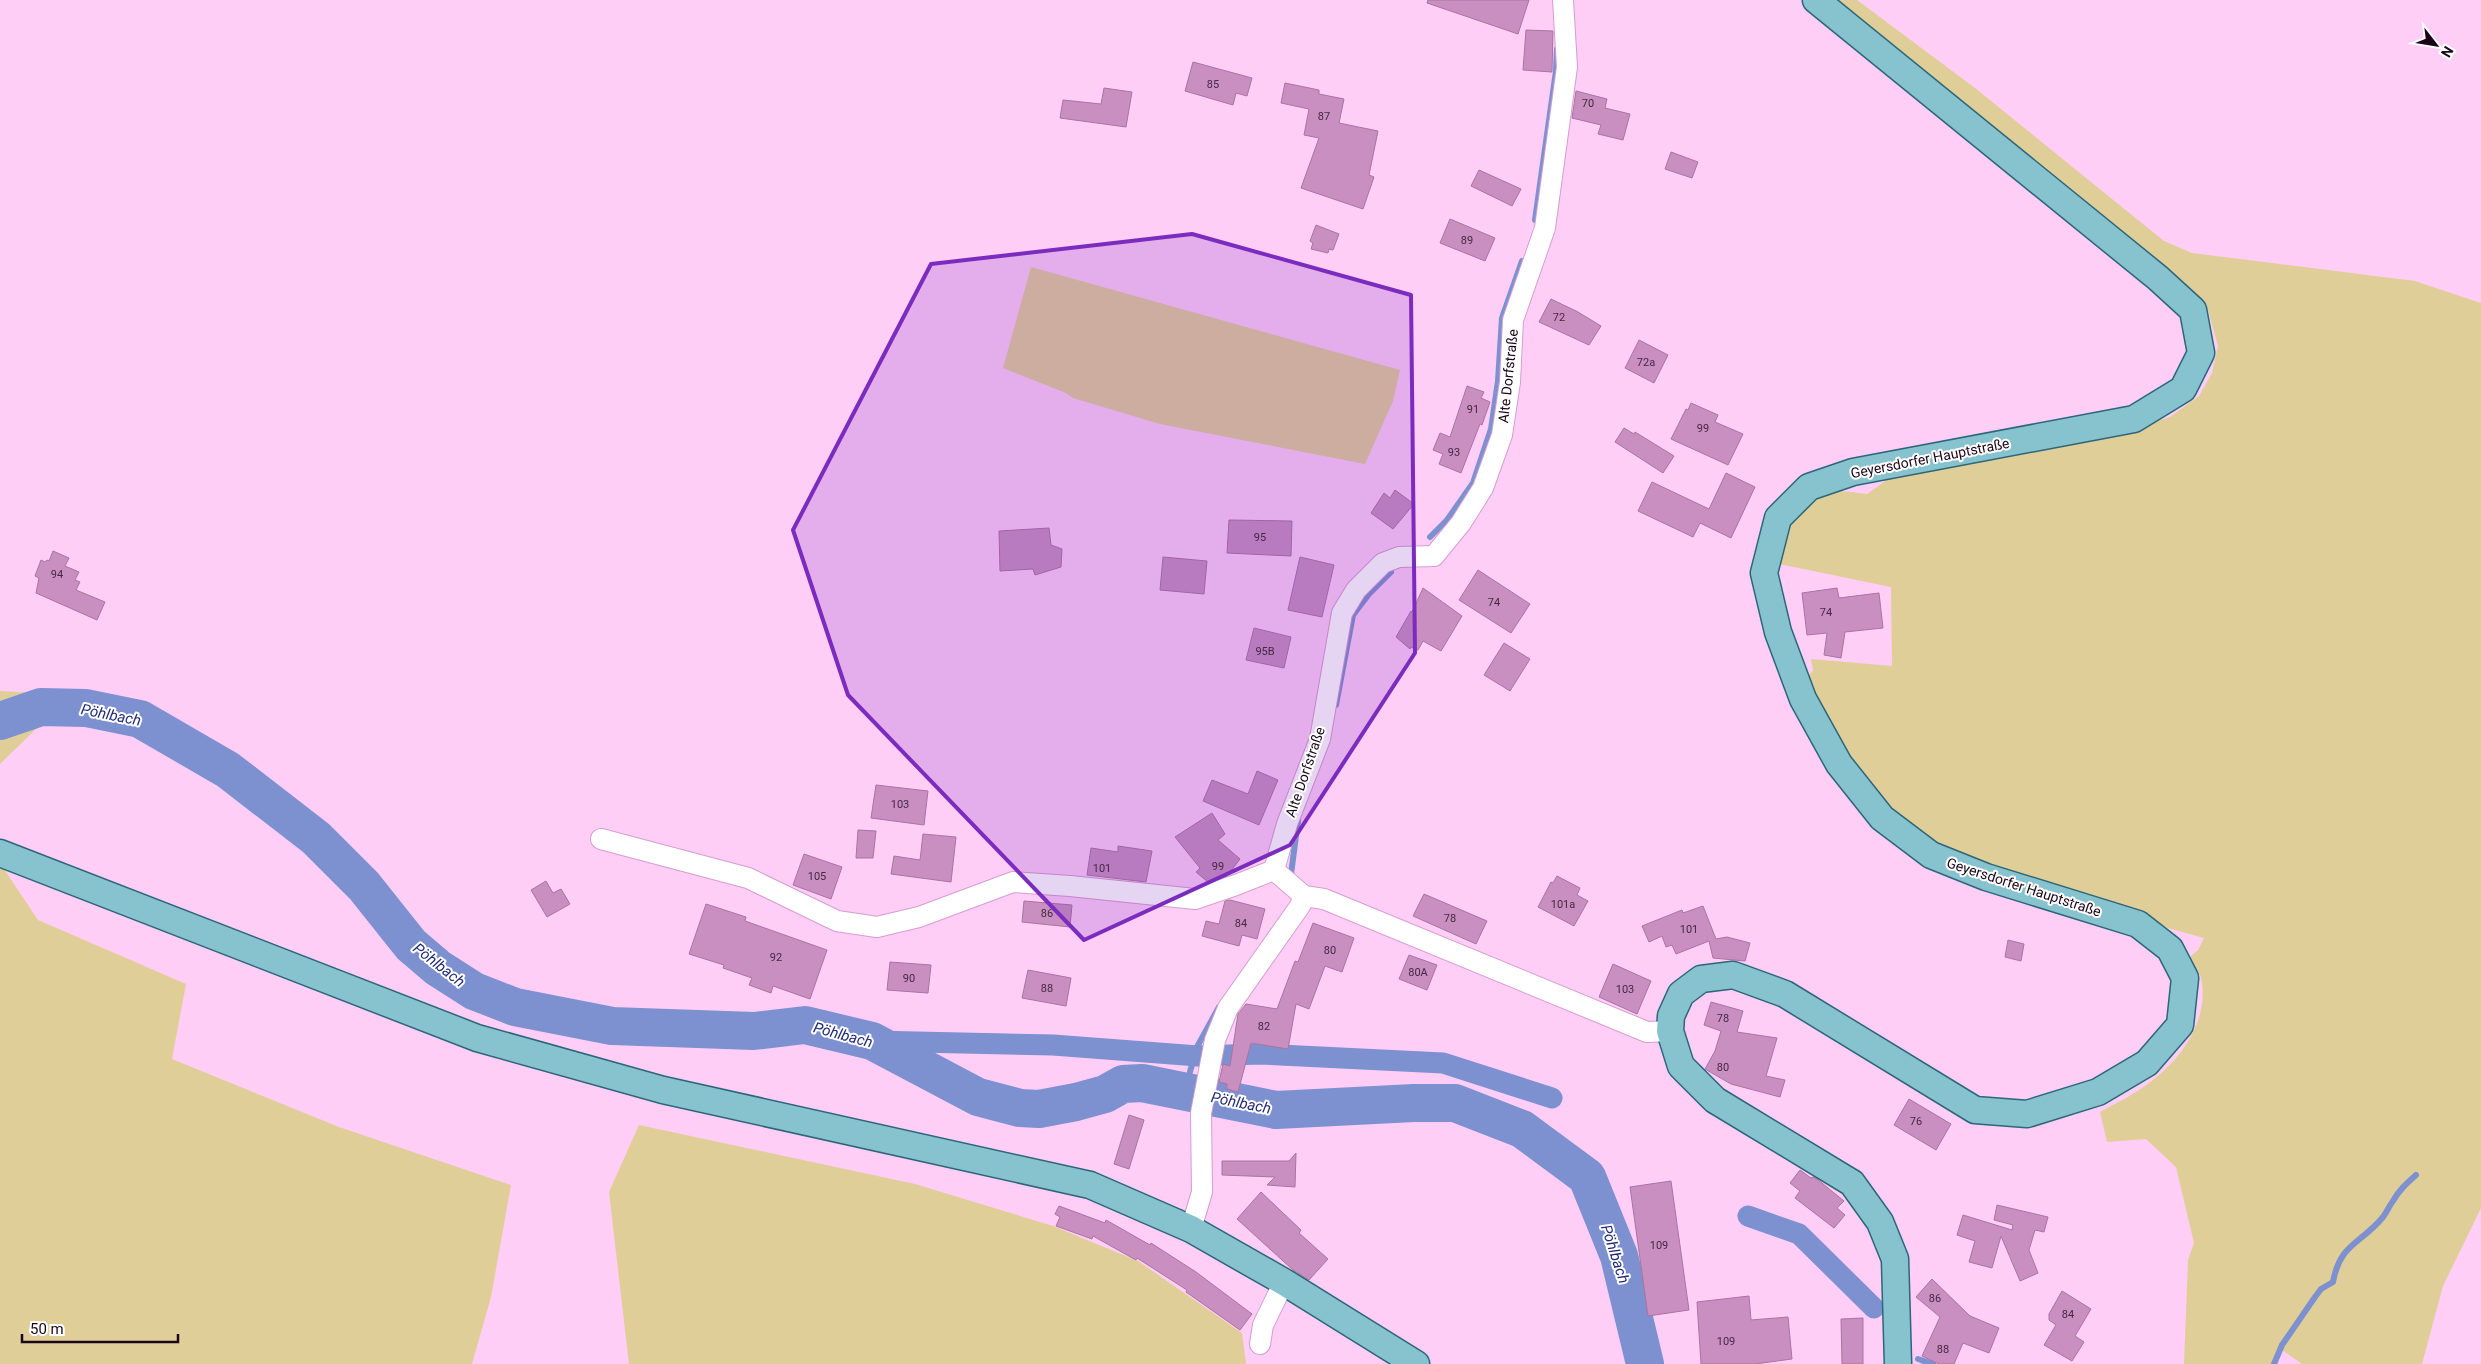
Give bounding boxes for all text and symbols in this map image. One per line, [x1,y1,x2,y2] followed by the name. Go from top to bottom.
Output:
[2411,20,2461,70] north arrow
[2438,43,2457,60] text: N
[1207,78,1219,91] house number: 85
[1582,97,1594,110] house number: 70
[1318,110,1330,123] house number: 87
[1461,234,1473,247] house number: 89
[1553,311,1565,324] house number: 72
[1495,328,1521,424] street label: Alte Dorfstraße
[1637,356,1655,369] house number: 72a
[1467,403,1479,416] house number: 91
[1697,422,1709,435] house number: 99
[1849,435,2011,481] street label: Geyersdorfer Hauptstraße
[1448,446,1460,459] house number: 93
[1254,531,1266,544] house number: 95
[51,568,63,581] house number: 94
[1488,596,1500,609] house number: 74
[1820,606,1832,619] house number: 74
[1255,645,1275,658] house number: 95B
[80,700,142,730] water label: Pöhlbach
[1282,725,1328,819] street label: Alte Dorfstraße
[891,798,909,811] house number: 103
[1945,854,2103,920] street label: Geyersdorfer Hauptstraße
[1212,860,1224,873] house number: 99
[1093,862,1111,875] house number: 101
[808,870,826,883] house number: 105
[1551,898,1575,911] house number: 101a
[1041,907,1053,920] house number: 86
[1444,912,1456,925] house number: 78
[1235,917,1247,930] house number: 84
[1680,923,1698,936] house number: 101
[410,939,468,991] water label: Pöhlbach
[1324,944,1336,957] house number: 80
[770,951,782,964] house number: 92
[1408,966,1429,979] house number: 80A
[903,972,915,985] house number: 90
[1041,982,1053,995] house number: 88
[1616,983,1634,996] house number: 103
[1717,1012,1729,1025] house number: 78
[811,1018,875,1052] water label: Pöhlbach
[1258,1020,1270,1033] house number: 82
[1717,1061,1729,1074] house number: 80
[1210,1088,1272,1118] water label: Pöhlbach
[1910,1115,1922,1128] house number: 76
[1597,1222,1633,1286] water label: Pöhlbach
[1650,1239,1668,1252] house number: 109
[1929,1292,1941,1305] house number: 86
[2062,1308,2074,1321] house number: 84
[22,1312,179,1344] scale bar
[30,1320,64,1338] text: 50 m
[1717,1335,1735,1348] house number: 109
[1937,1343,1949,1356] house number: 88

